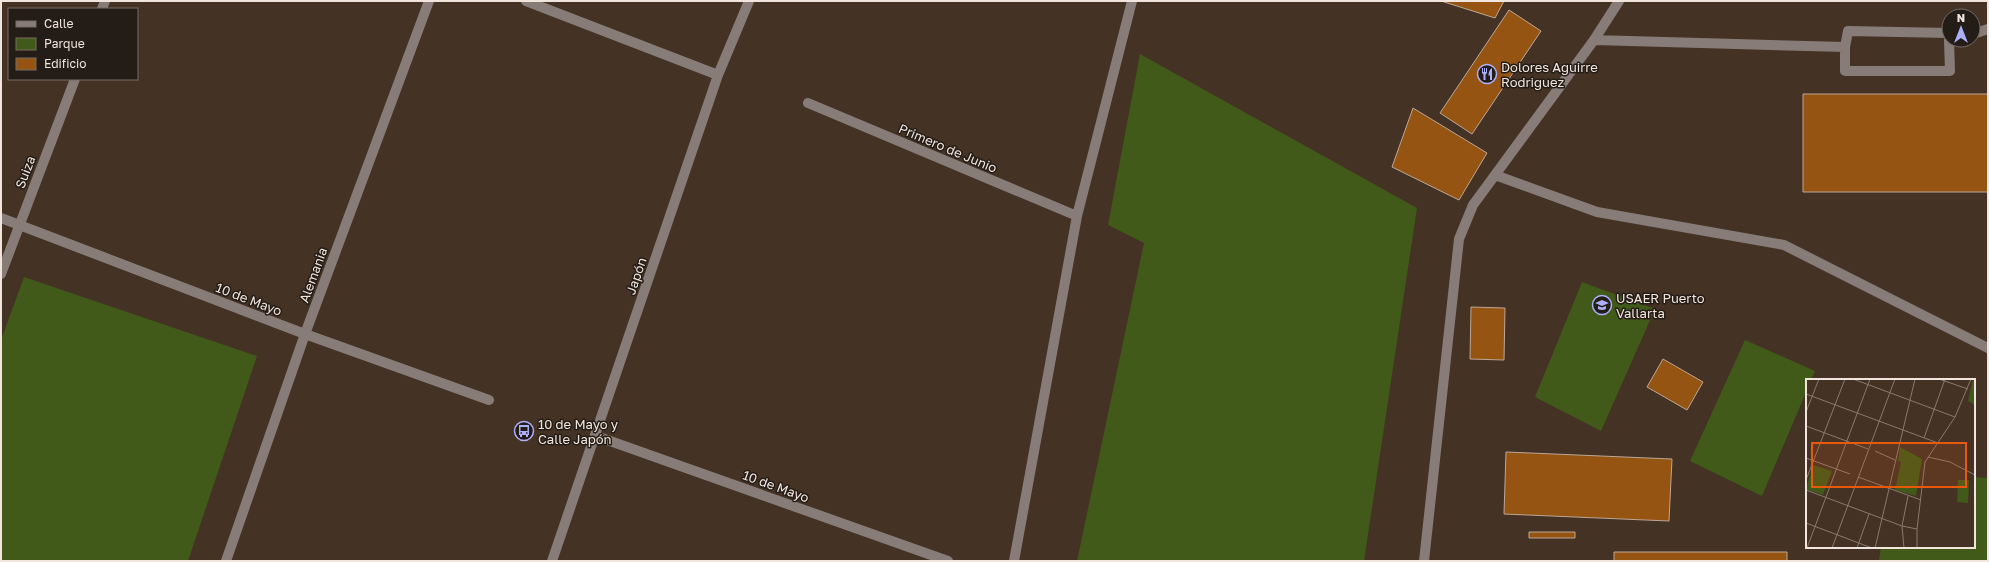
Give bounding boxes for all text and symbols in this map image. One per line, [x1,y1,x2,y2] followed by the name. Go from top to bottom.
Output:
[8,8,138,80] legend
[1941,8,1981,48] north arrow
[1957,11,1965,24] text: N
[44,16,74,31] text: Calle
[44,36,85,51] text: Parque
[44,56,86,71] text: Edificio
[1501,59,1598,90] place label: Dolores Aguirre Rodriguez
[1476,63,1498,85] restaurant icon: Dolores Aguirre Rodriguez
[896,120,1000,176] street label: Primero de Junio
[12,153,38,191] street label: Suiza
[296,245,330,305] street label: Alemania
[622,255,650,297] street label: Japón
[214,279,284,319] street label: 10 de Mayo
[1616,290,1705,321] place label: USAER Puerto Vallarta
[1591,294,1613,316] school or university icon: USAER Puerto Vallarta
[1806,379,1975,548] inset map
[538,416,619,447] place label: 10 de Mayo y Calle Japón
[513,420,535,442] bus stop icon: 10 de Mayo y Calle Japón
[741,467,812,505] street label: 10 de Mayo

